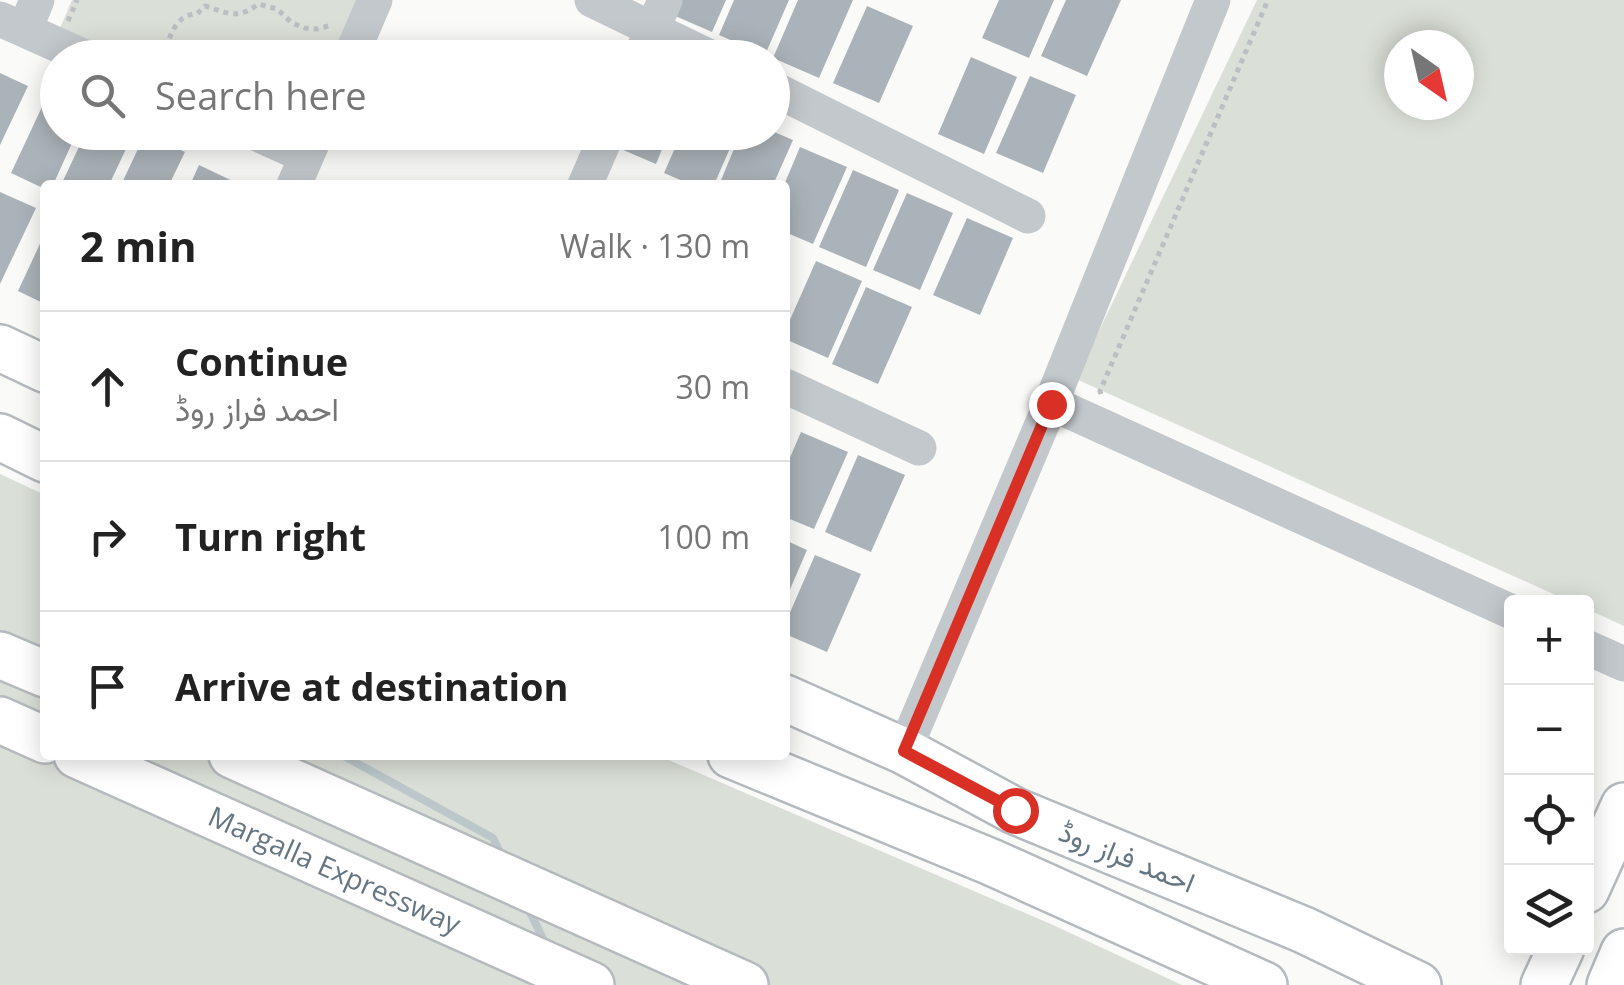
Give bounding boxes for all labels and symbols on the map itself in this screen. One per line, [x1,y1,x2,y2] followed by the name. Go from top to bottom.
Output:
[1384,30,1474,120] north arrow
[1029,382,1075,428] route end
[993,788,1039,834] route start
[203,796,468,943] street label: Margalla Expressway
[1054,812,1201,901] street label: احمد فراز روڈ

